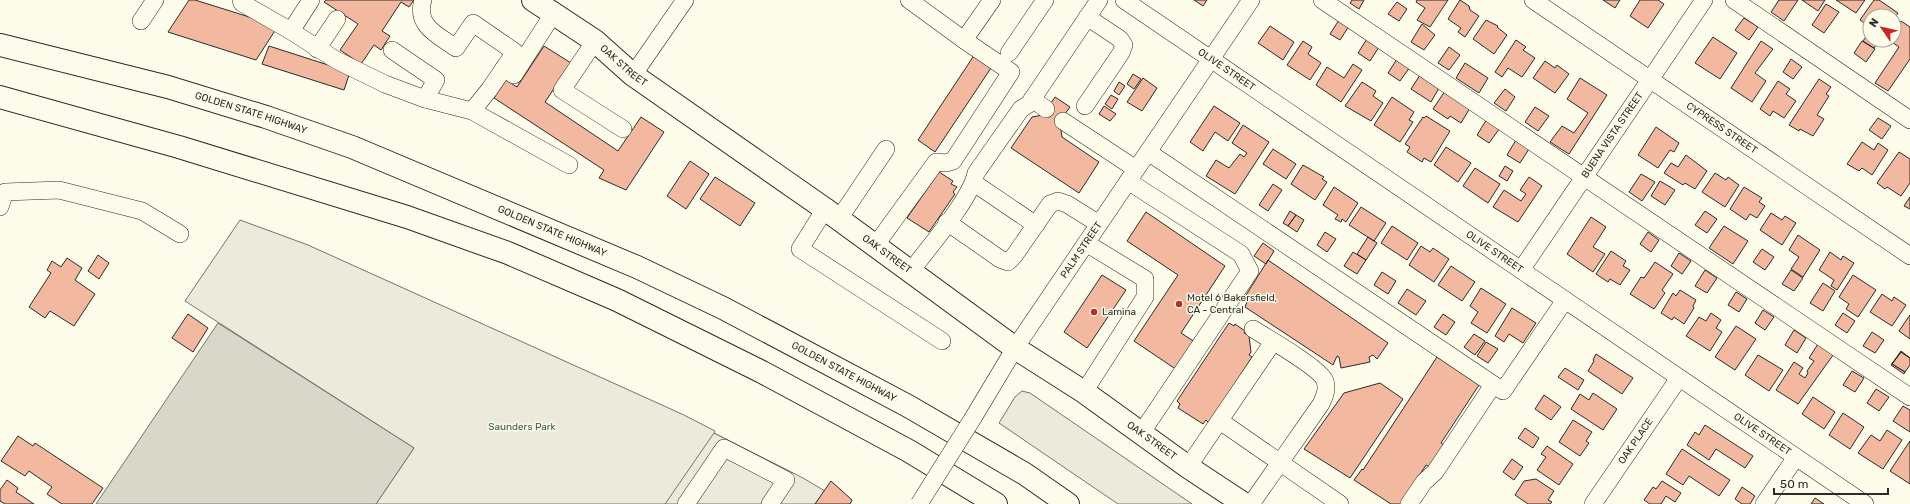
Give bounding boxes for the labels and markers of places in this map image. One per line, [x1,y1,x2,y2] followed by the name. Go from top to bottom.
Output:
[1187,292,1277,316] place label: Motel 6 Bakersfield, CA - Central
[1174,299,1184,309] marker: Motel 6 Bakersfield, CA - Central
[1102,306,1136,318] place label: Lamina
[1089,307,1099,317] marker: Lamina

